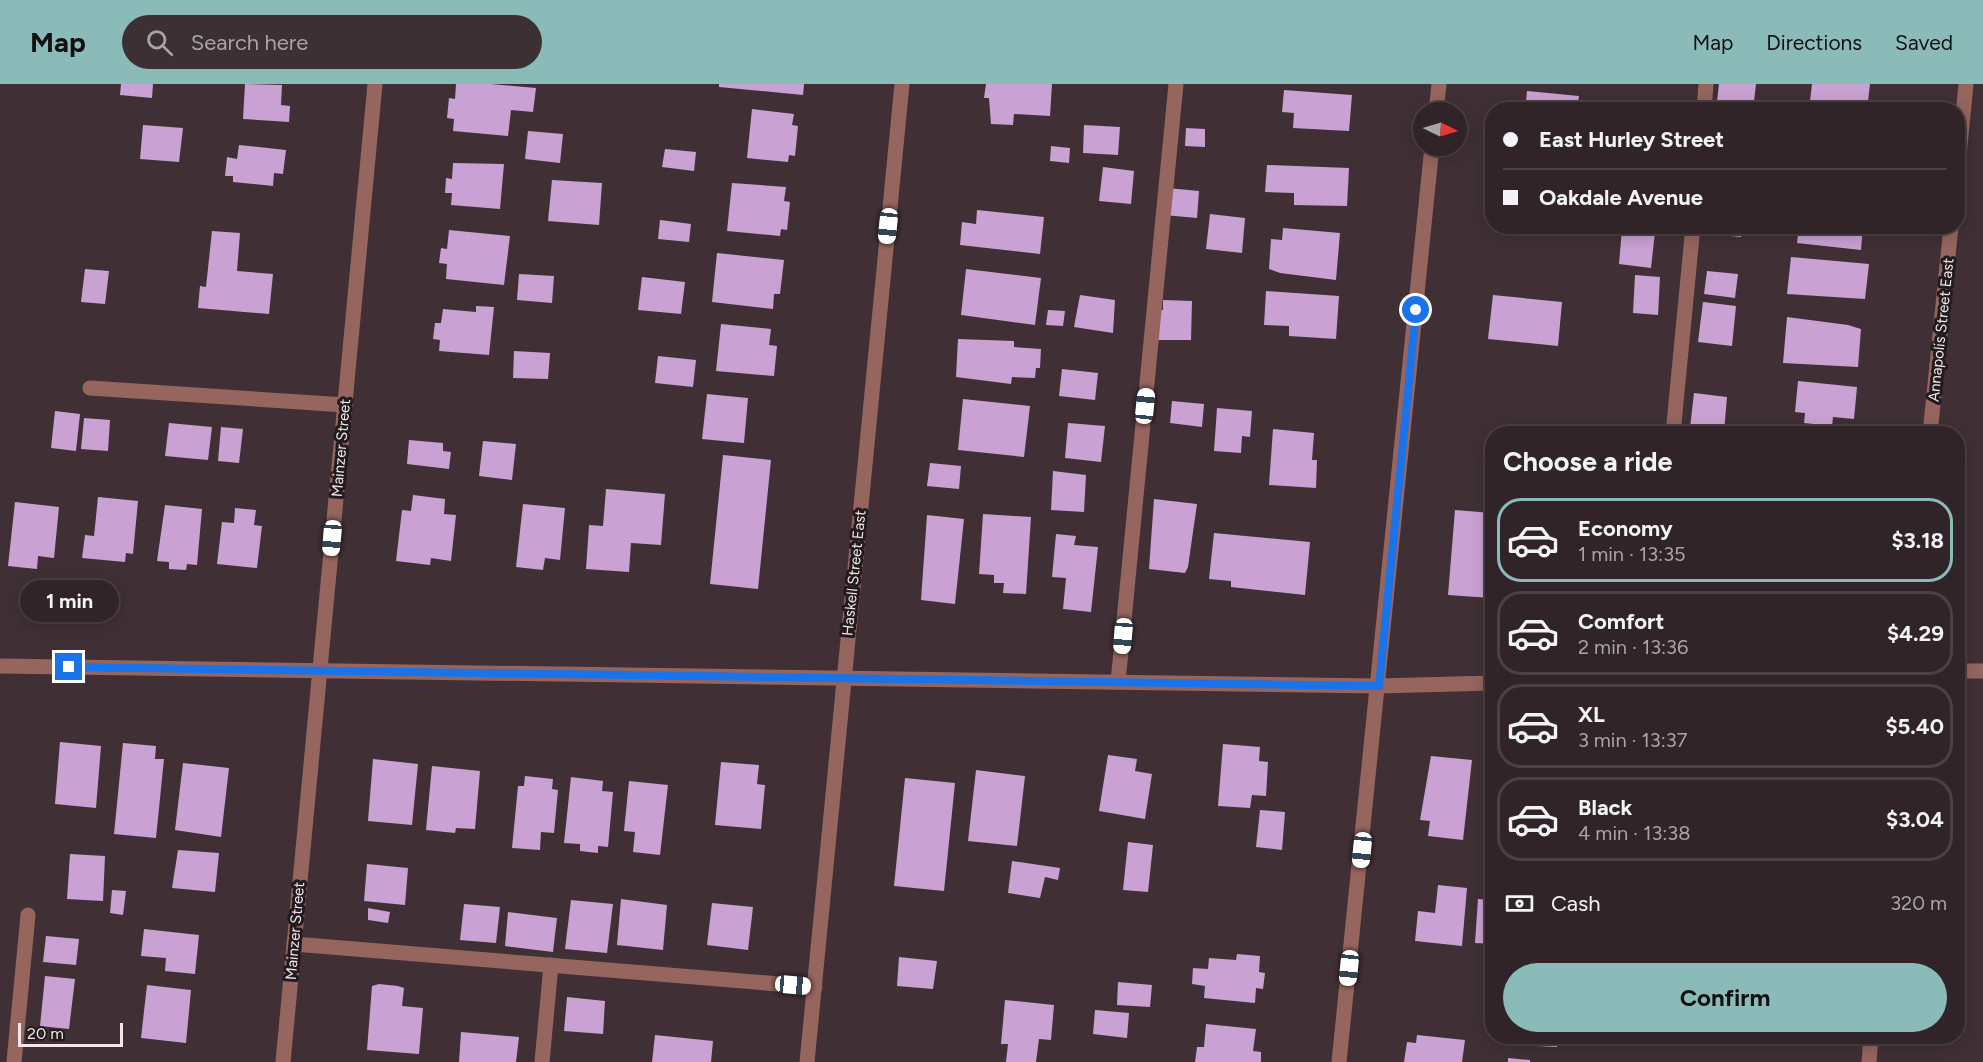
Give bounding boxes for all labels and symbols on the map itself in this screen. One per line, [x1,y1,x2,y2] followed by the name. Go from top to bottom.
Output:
[1413,102,1467,156] north arrow
[877,207,899,245] car
[1924,257,1958,403] street label: Annapolis Street East
[1402,296,1429,323] route start
[1134,387,1156,425] car
[328,398,354,498] street label: Mainzer Street
[838,509,870,637] street label: Haskell Street East
[321,519,343,557] car
[20,580,118,622] callout: 1 min
[1112,617,1134,655] car
[55,653,82,680] route end
[1351,831,1373,869] car
[282,881,308,981] street label: Mainzer Street
[1338,949,1360,987] car
[774,974,812,996] car
[18,1020,123,1048] scale bar

